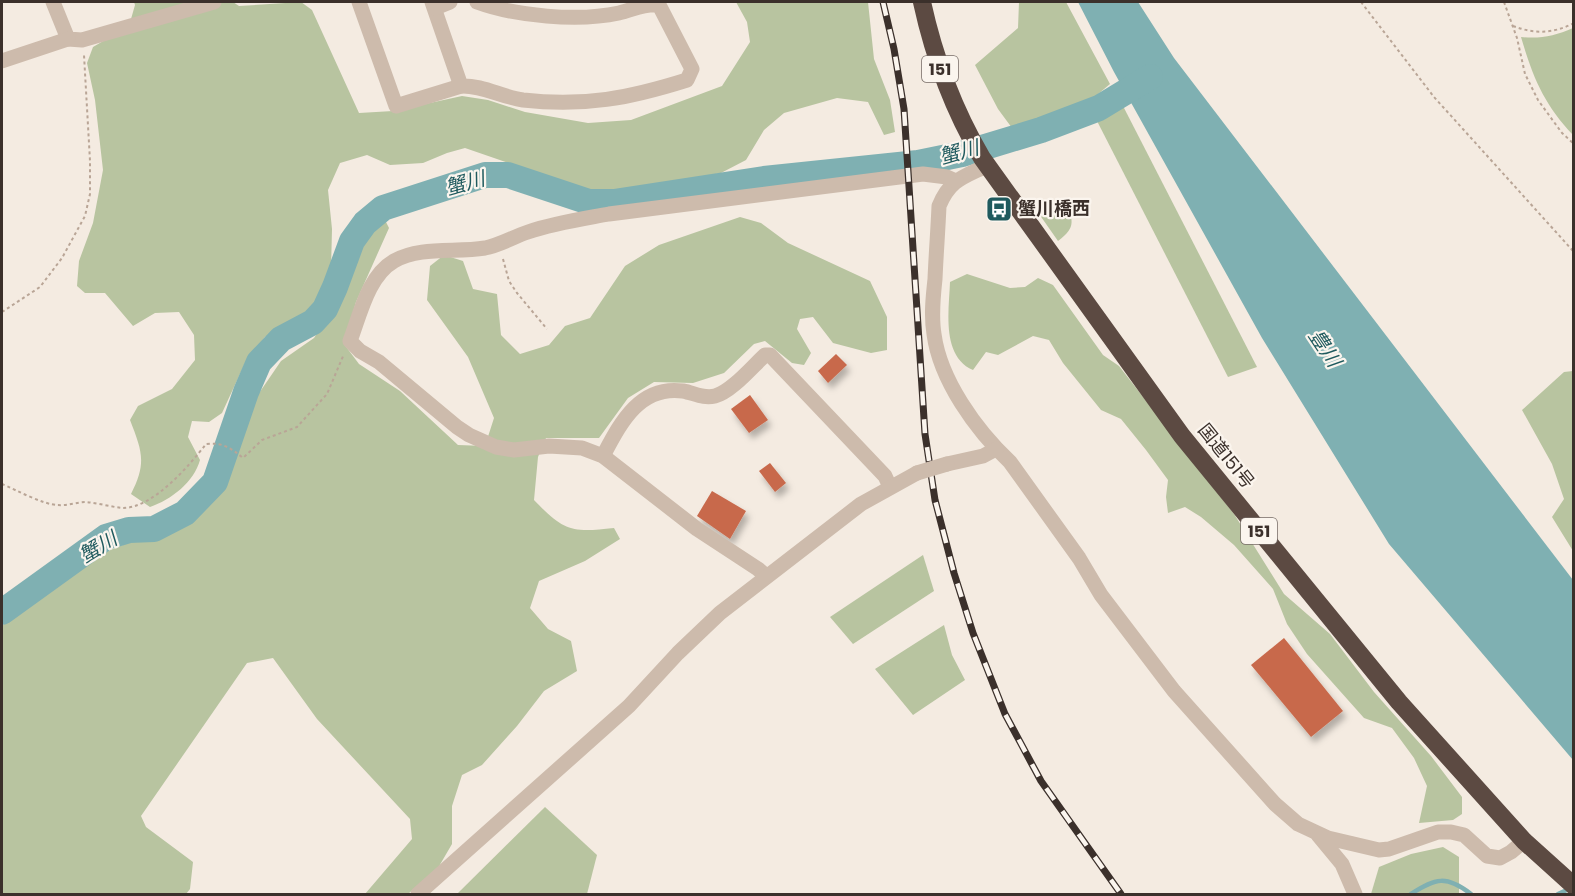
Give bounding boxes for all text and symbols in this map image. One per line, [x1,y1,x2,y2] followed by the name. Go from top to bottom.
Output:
[922,56,958,82] road number: 151
[936,133,984,171] water label: 蟹川
[442,164,490,202] water label: 蟹川
[984,194,1014,224] bus stop icon: 蟹川橋西
[1018,196,1090,221] place label: 蟹川橋西
[1302,324,1349,374] water label: 豊川
[1192,418,1260,493] street label: 国道151号
[1241,518,1277,544] road number: 151
[74,524,124,569] water label: 蟹川

